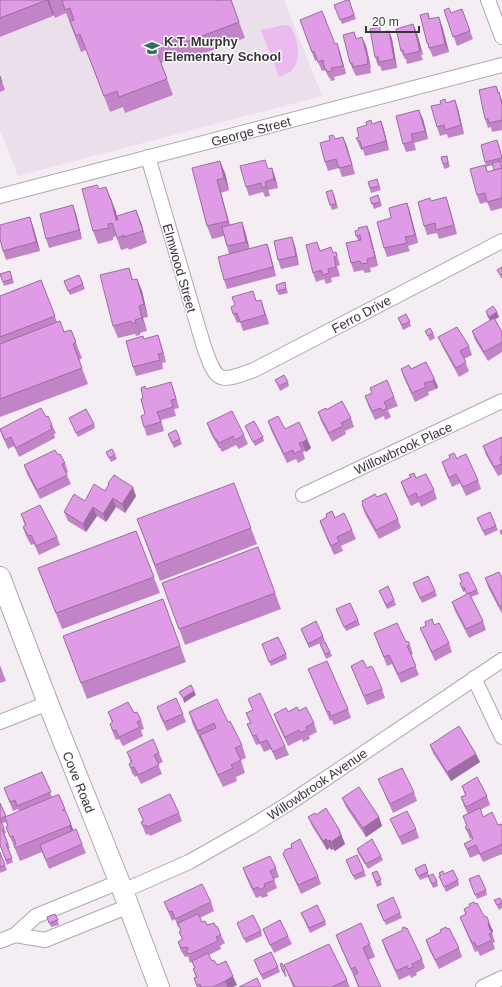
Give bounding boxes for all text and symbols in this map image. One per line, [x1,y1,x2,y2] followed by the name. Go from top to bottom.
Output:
[366,8,419,34] scale bar
[372,15,399,29] text: 20 m
[164,34,281,64] place label: K.T. Murphy Elementary School
[143,39,161,57] school or university icon: K.T. Murphy Elementary School
[210,114,293,149] street label: George Street
[160,222,199,315] street label: Elmwood Street
[329,293,393,336] street label: Ferro Drive
[352,419,455,478] street label: Willowbrook Place
[265,746,370,823] street label: Willowbrook Avenue
[59,749,98,815] street label: Cove Road

